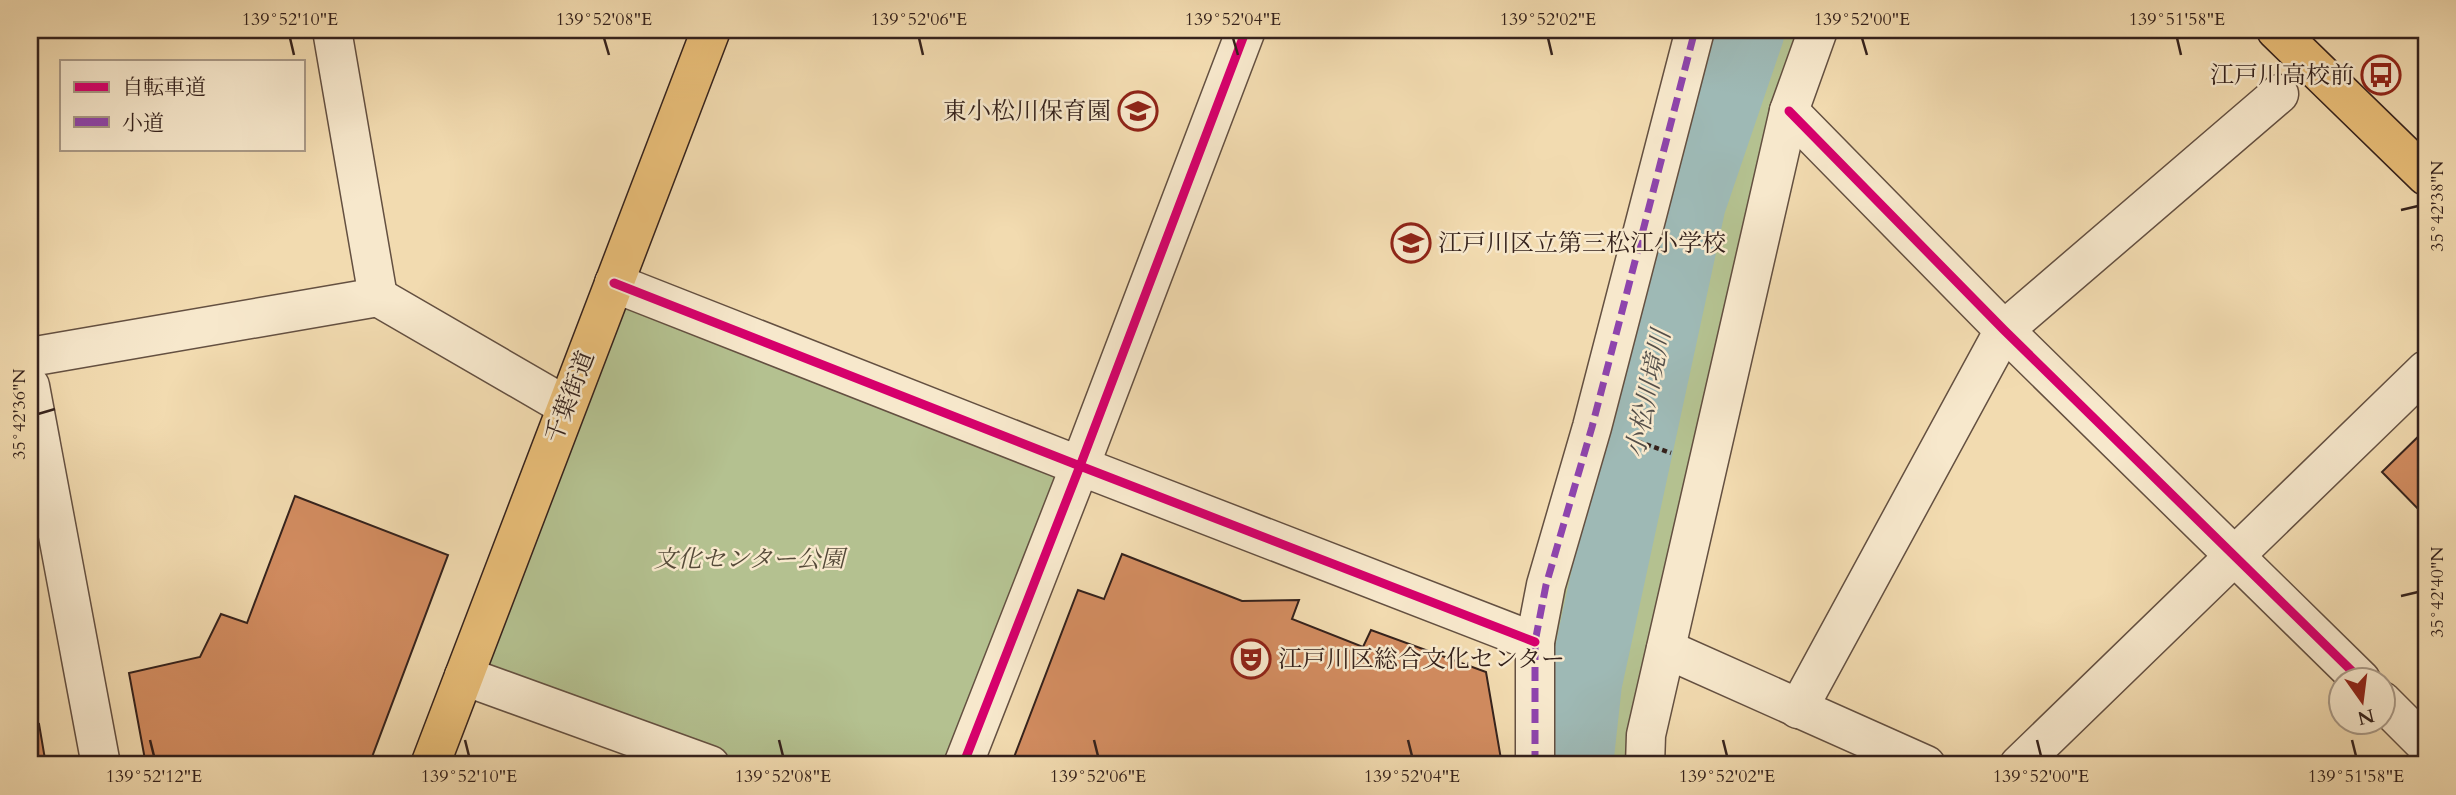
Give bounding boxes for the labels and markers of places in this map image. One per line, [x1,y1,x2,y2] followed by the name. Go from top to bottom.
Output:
[2360,54,2402,96] bus stop icon: 江戸川高校前
[2210,59,2354,92] place label: 江戸川高校前
[1117,90,1159,132] school or university icon: 東小松川保育園
[943,95,1111,128] place label: 東小松川保育園
[1390,222,1432,264] school or university icon: 江戸川区立第三松江小学校
[1438,227,1726,260] place label: 江戸川区立第三松江小学校
[1230,638,1272,680] theatre icon: 江戸川区総合文化センター
[1278,643,1565,676] place label: 江戸川区総合文化センター

